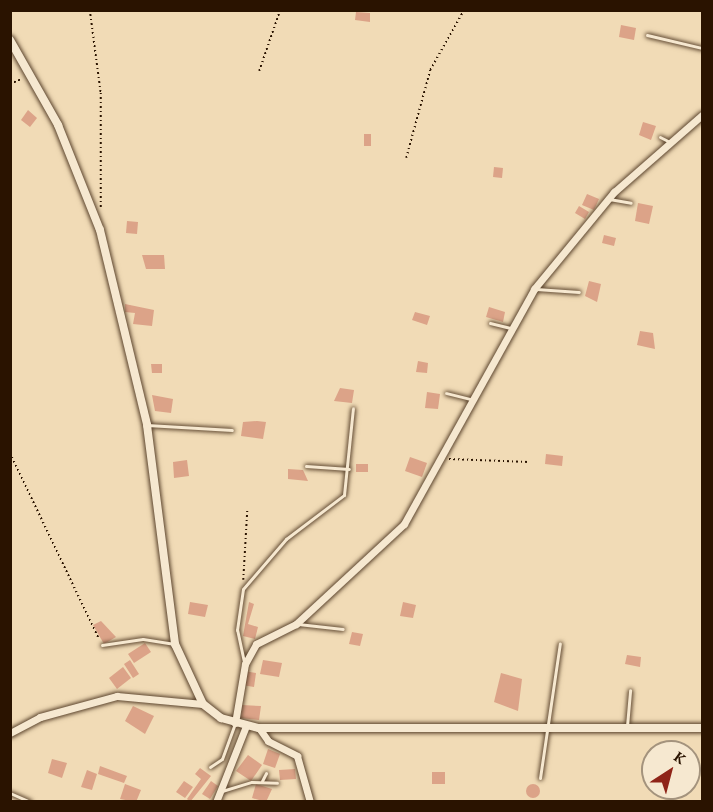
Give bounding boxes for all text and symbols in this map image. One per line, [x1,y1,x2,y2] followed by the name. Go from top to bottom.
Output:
[641,740,701,800] north arrow
[669,744,692,770] text: K

